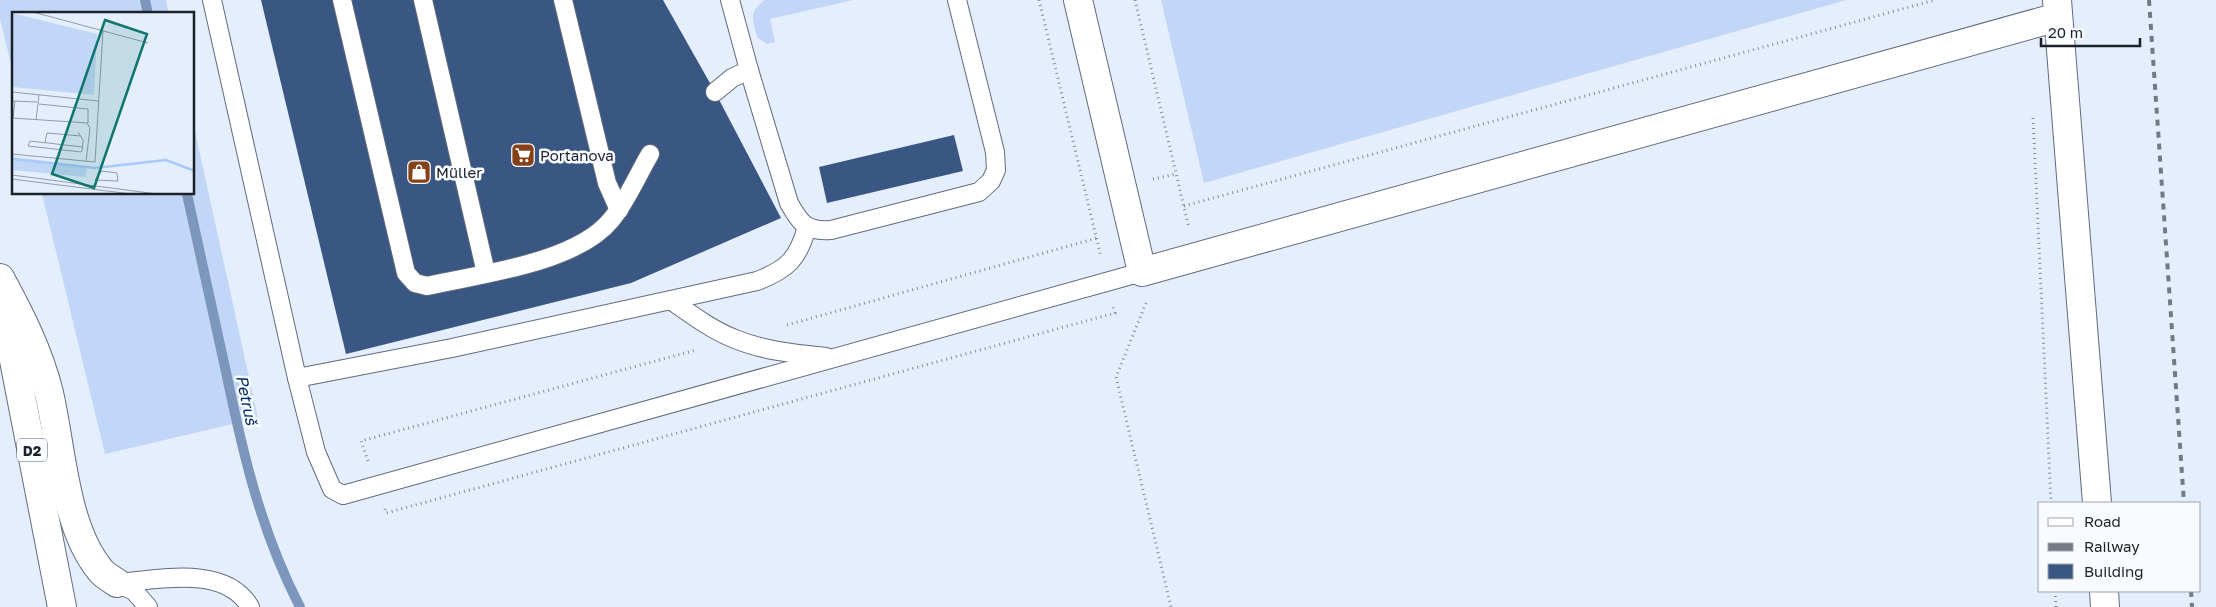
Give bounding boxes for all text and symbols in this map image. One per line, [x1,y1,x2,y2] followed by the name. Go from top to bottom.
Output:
[12,12,195,195] inset map
[2041,15,2140,47] scale bar
[2048,23,2083,41] text: 20 m
[510,142,536,168] supermarket icon: Portanova
[540,146,614,164] place label: Portanova
[406,159,432,185] shop icon: Müller
[436,163,482,181] place label: Müller
[232,373,262,428] water label: Petruš
[17,438,47,462] road number: D2
[2038,502,2201,592] legend
[2084,512,2121,530] text: Road
[2084,537,2140,555] text: Railway
[2084,562,2144,580] text: Building

